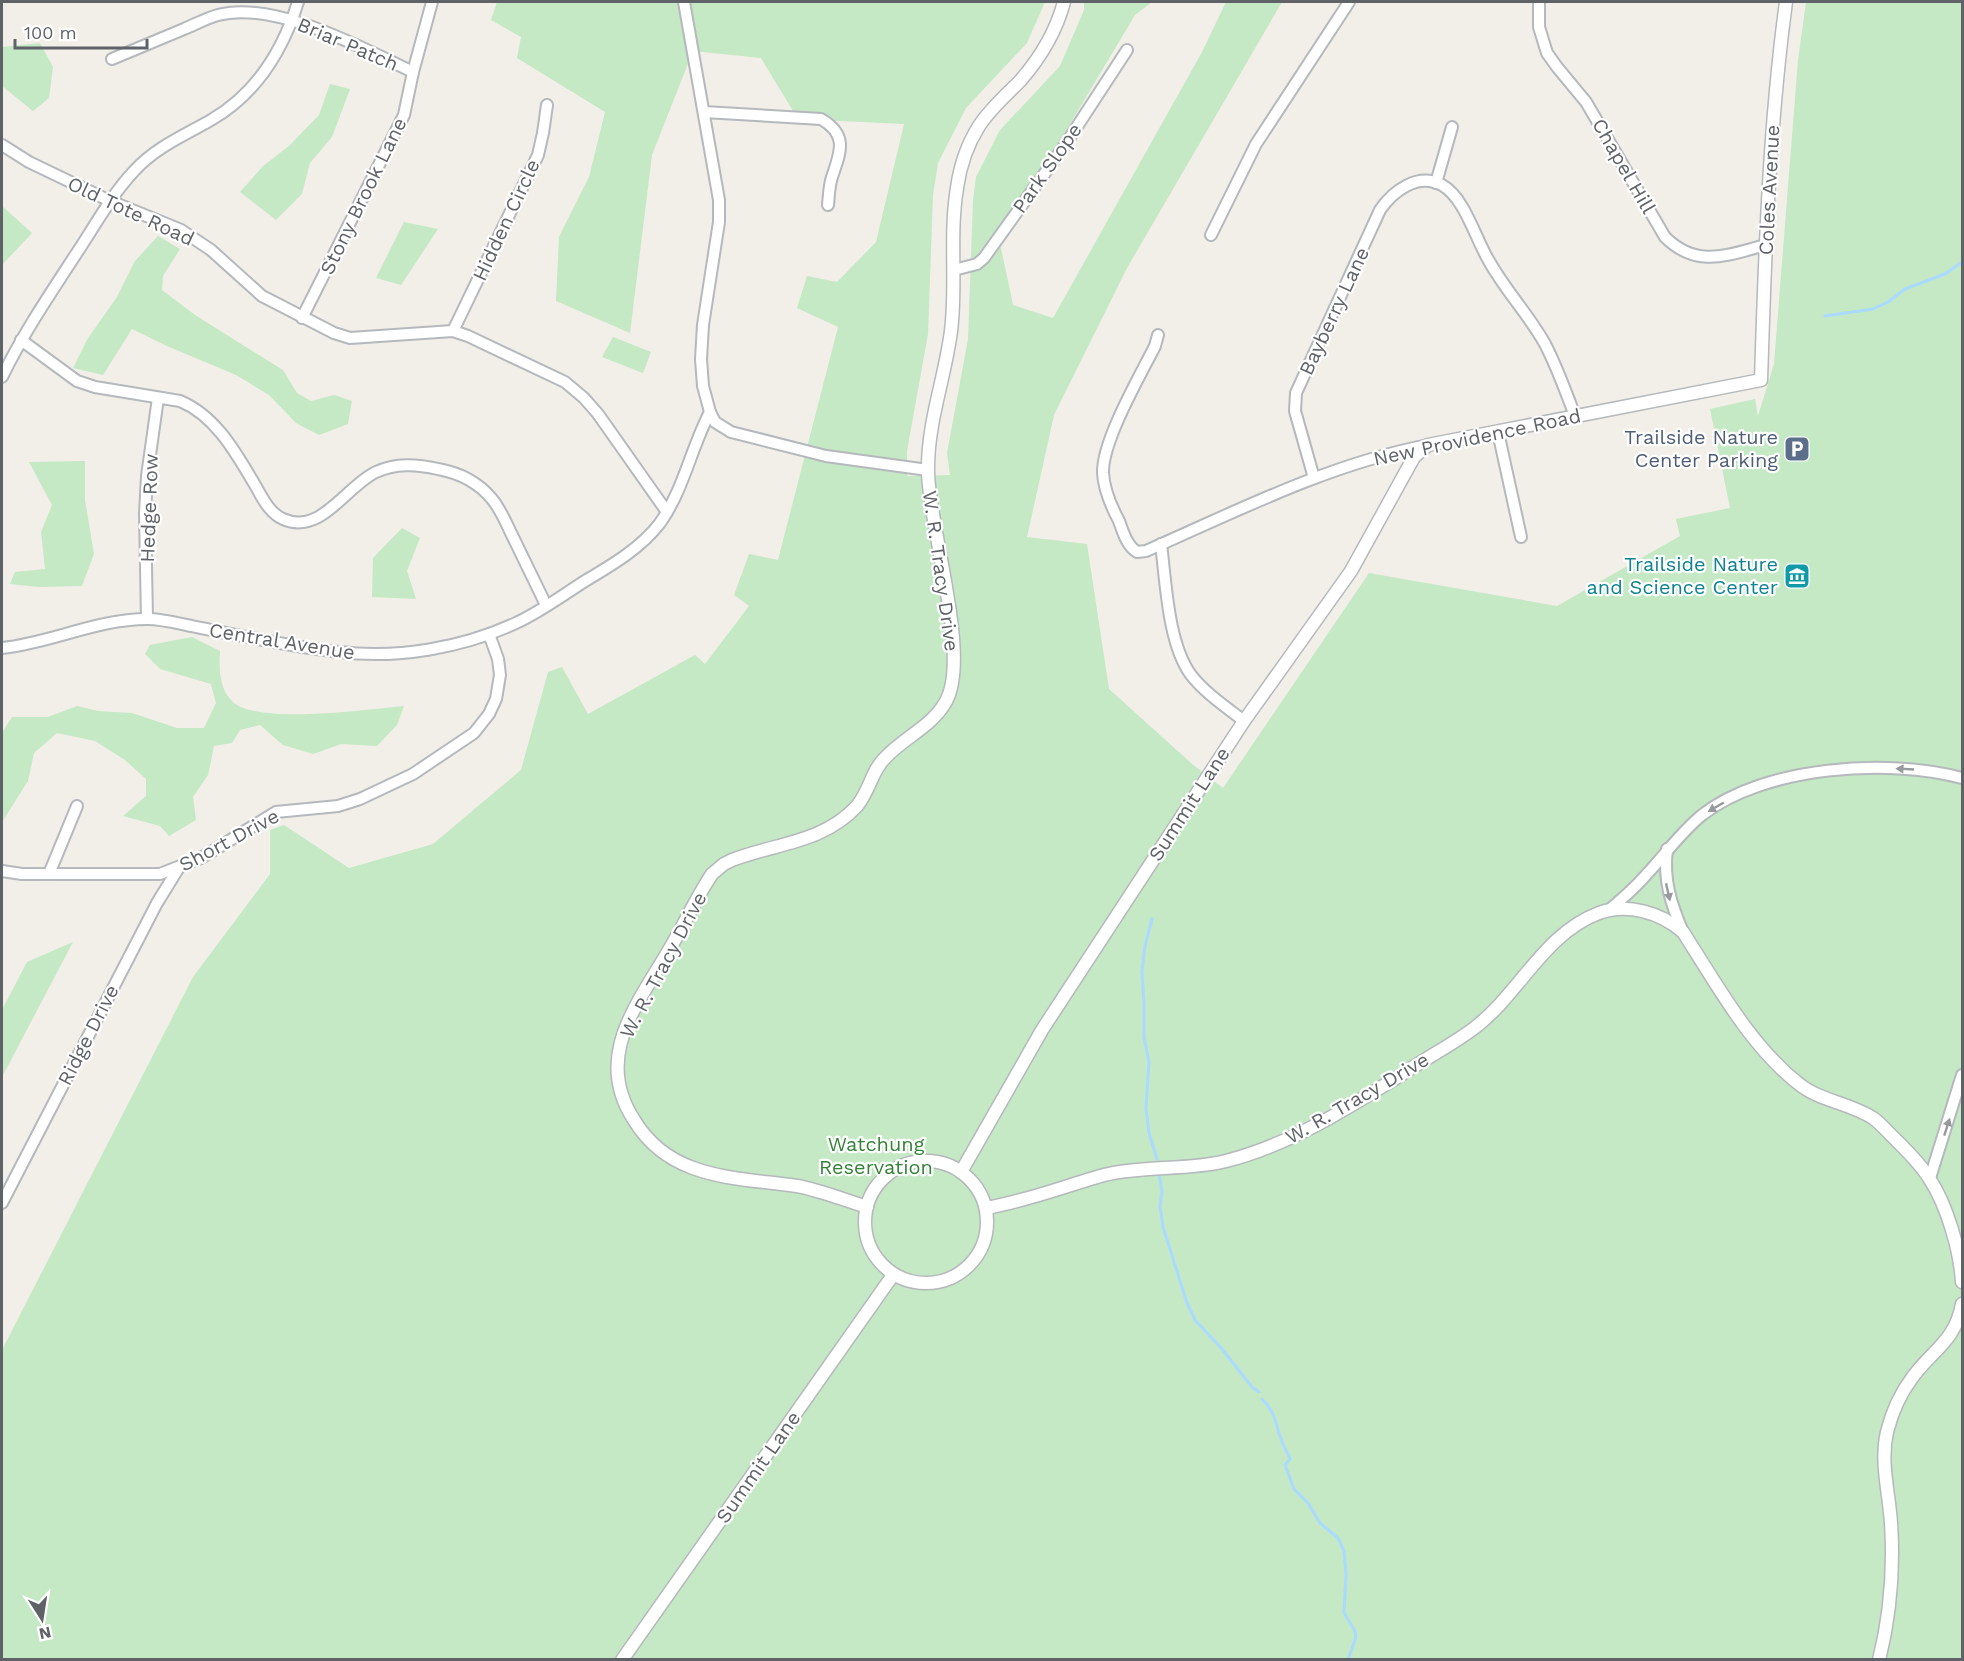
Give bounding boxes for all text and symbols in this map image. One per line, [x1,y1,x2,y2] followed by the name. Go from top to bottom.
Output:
[15,12,147,50] scale bar
[294,12,402,76] street label: Briar Patch
[24,22,77,43] text: 100 m
[315,114,411,278] street label: Stony Brook Lane
[1587,114,1661,218] street label: Chapel Hill
[1007,118,1087,218] street label: Park Slope
[1754,124,1784,256] street label: Coles Avenue
[467,155,545,285] street label: Hidden Circle
[64,171,198,251] street label: Old Tote Road
[1294,243,1374,379] street label: Bayberry Lane
[1371,403,1583,471] street label: New Providence Road
[1624,425,1778,472] place label: Trailside Nature Center Parking
[1782,434,1812,464] parking icon: Trailside Nature Center Parking
[135,453,163,563] street label: Hedge Row
[918,489,964,653] street label: W. R. Tracy Drive
[1587,552,1778,599] place label: Trailside Nature and Science Center
[1782,561,1812,591] museum icon: Trailside Nature and Science Center
[207,618,357,664] street label: Central Avenue
[1143,743,1235,865] street label: Summit Lane
[1895,764,1914,773] one-way arrow
[1708,801,1725,811] one-way arrow
[175,804,283,876] street label: Short Drive
[1664,882,1674,901] one-way arrow
[614,888,712,1042] street label: W. R. Tracy Drive
[52,981,124,1089] street label: Ridge Drive
[1281,1047,1433,1149] street label: W. R. Tracy Drive
[1942,1118,1952,1136] one-way arrow
[819,1132,933,1179] park label: Watchung Reservation
[711,1407,805,1527] street label: Summit Lane
[12,1589,72,1649] north arrow
[37,1623,53,1644] text: N

